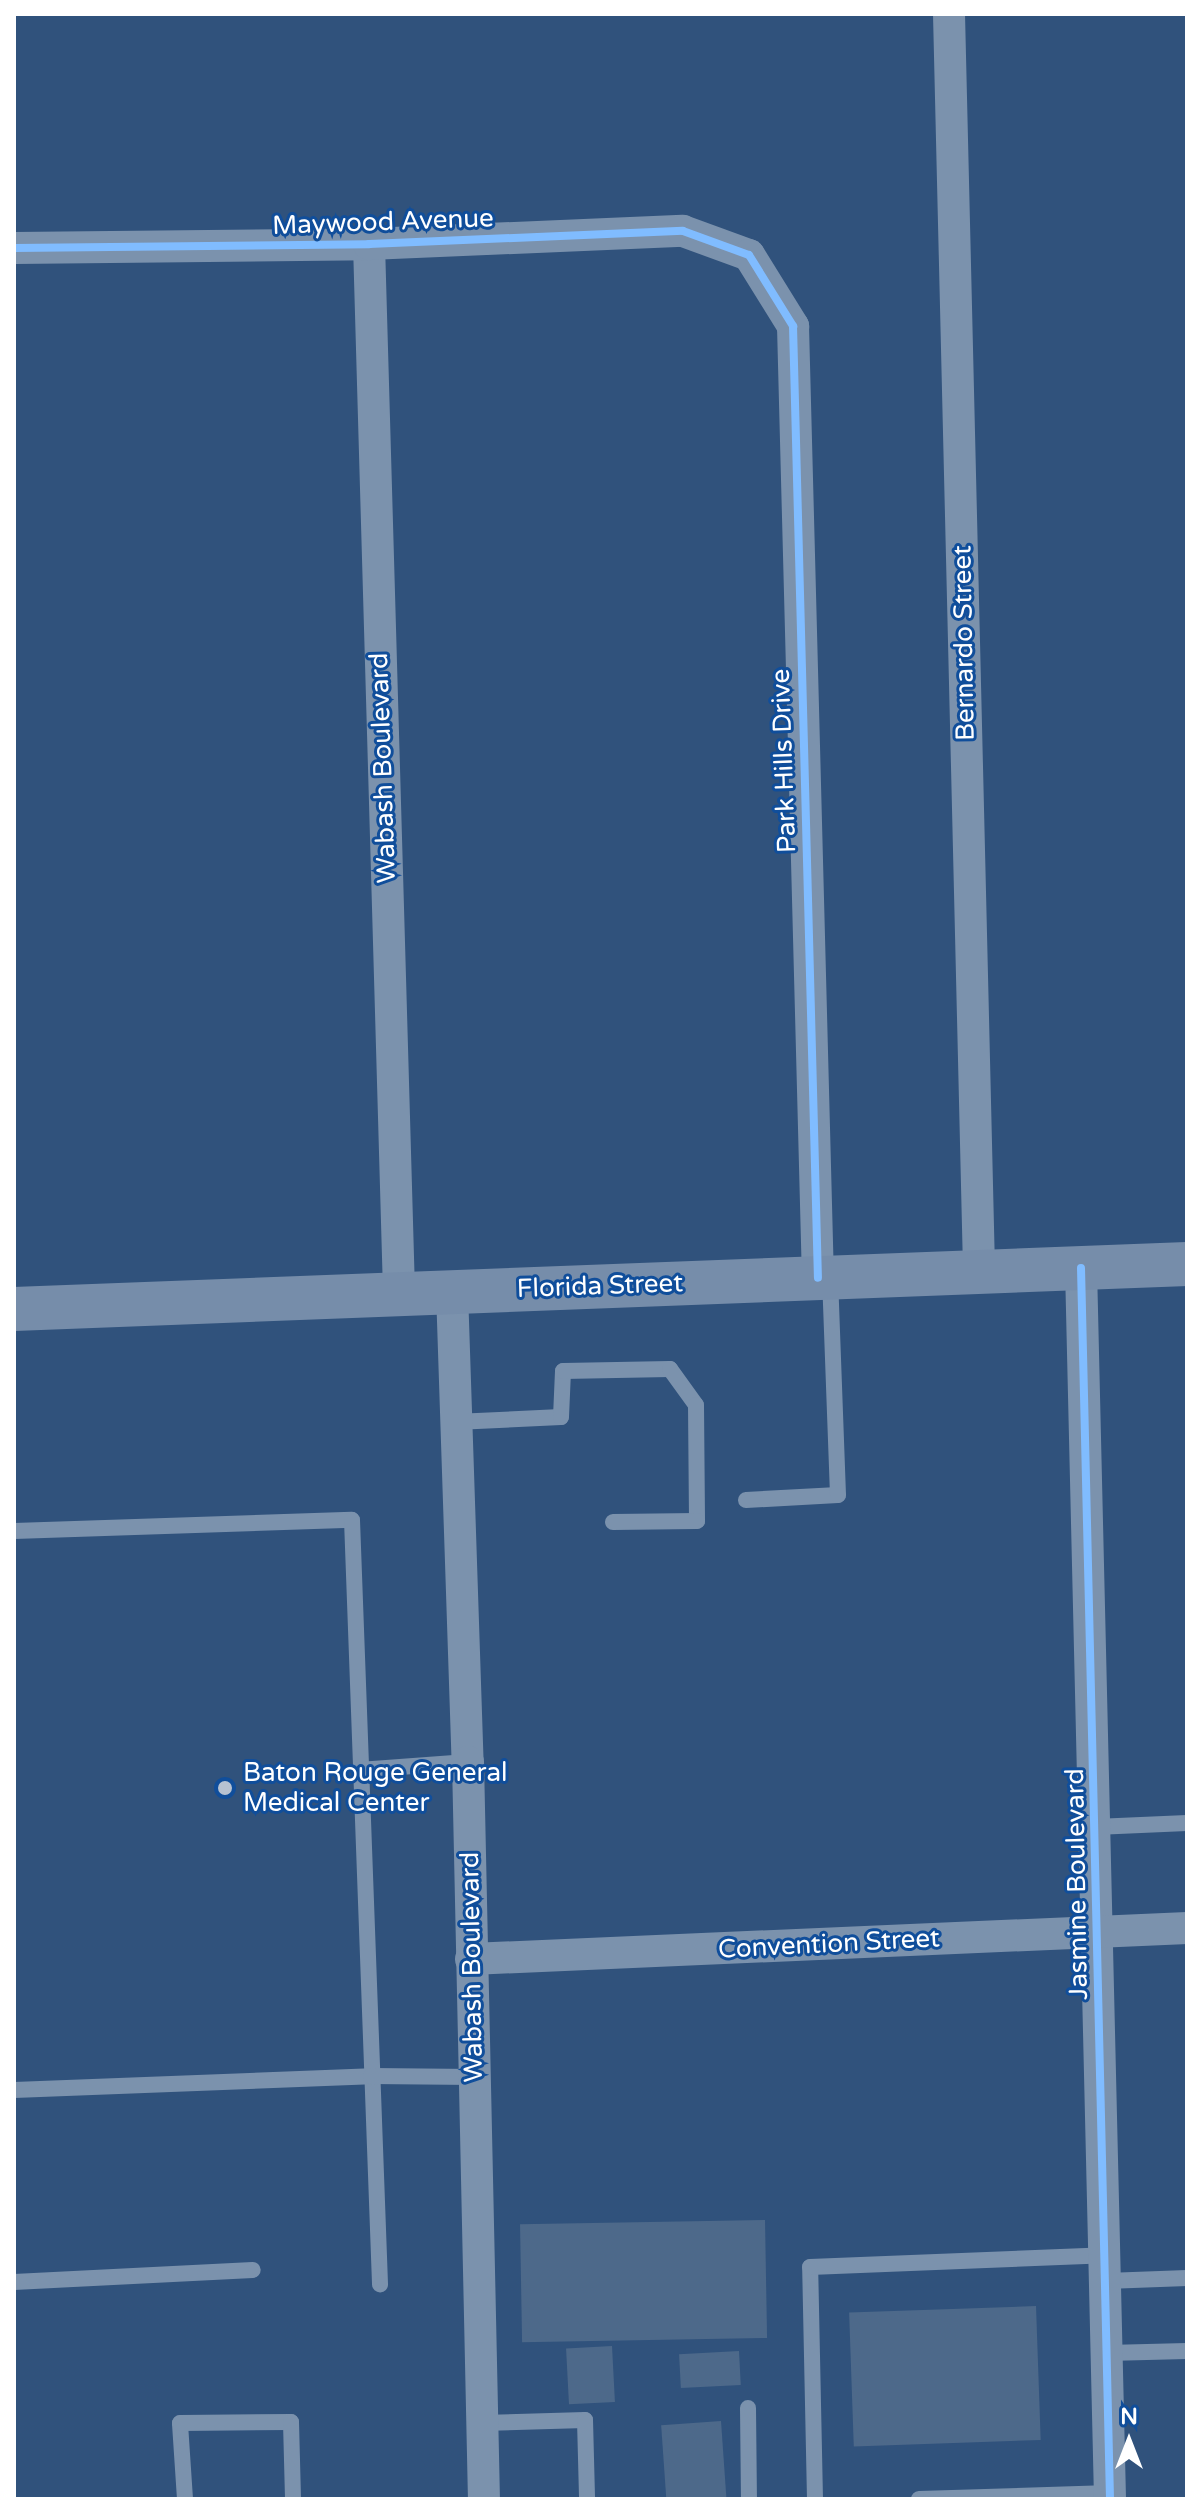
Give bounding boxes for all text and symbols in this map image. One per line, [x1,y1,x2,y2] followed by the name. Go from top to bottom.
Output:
[272,203,494,241] street label: Maywood Avenue
[947,545,981,741] street label: Bernardo Street
[363,652,403,884] street label: Wabash Boulevard
[765,668,803,854] street label: Park Hills Drive
[516,1268,684,1304] street label: Florida Street
[243,1757,507,1818] place label: Baton Rouge General Medical Center
[1059,1768,1095,2000] street label: Jasmine Boulevard
[214,1777,236,1799] marker: Baton Rouge General Medical Center
[454,1851,490,2083] street label: Wabash Boulevard
[717,1923,941,1965] street label: Convention Street
[1089,2401,1169,2481] north arrow
[1120,2404,1138,2430] text: N

